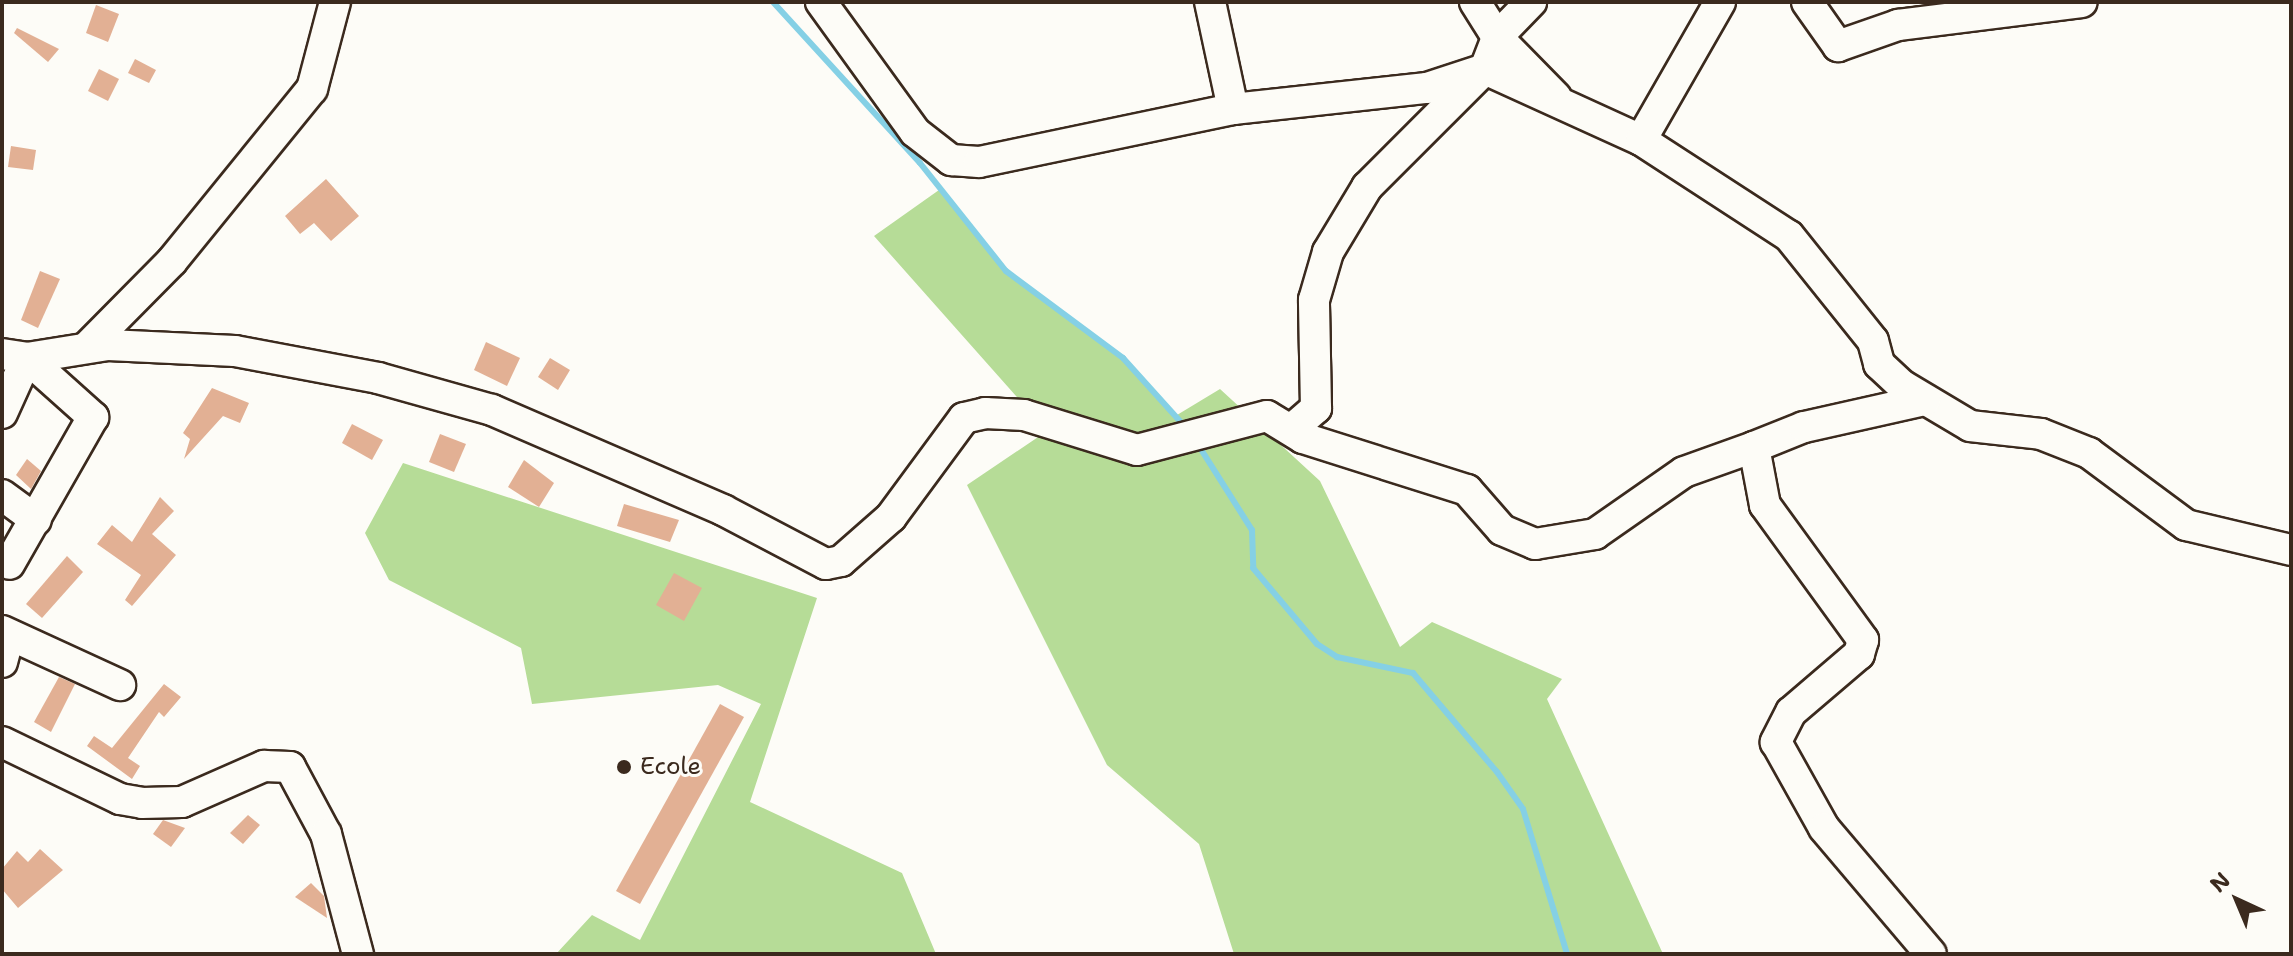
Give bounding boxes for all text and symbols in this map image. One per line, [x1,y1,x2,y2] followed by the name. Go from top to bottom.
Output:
[640,753,701,781] place label: Ecole
[615,758,633,776] marker: Ecole
[2197,860,2277,940] north arrow
[2204,866,2236,899] text: N

